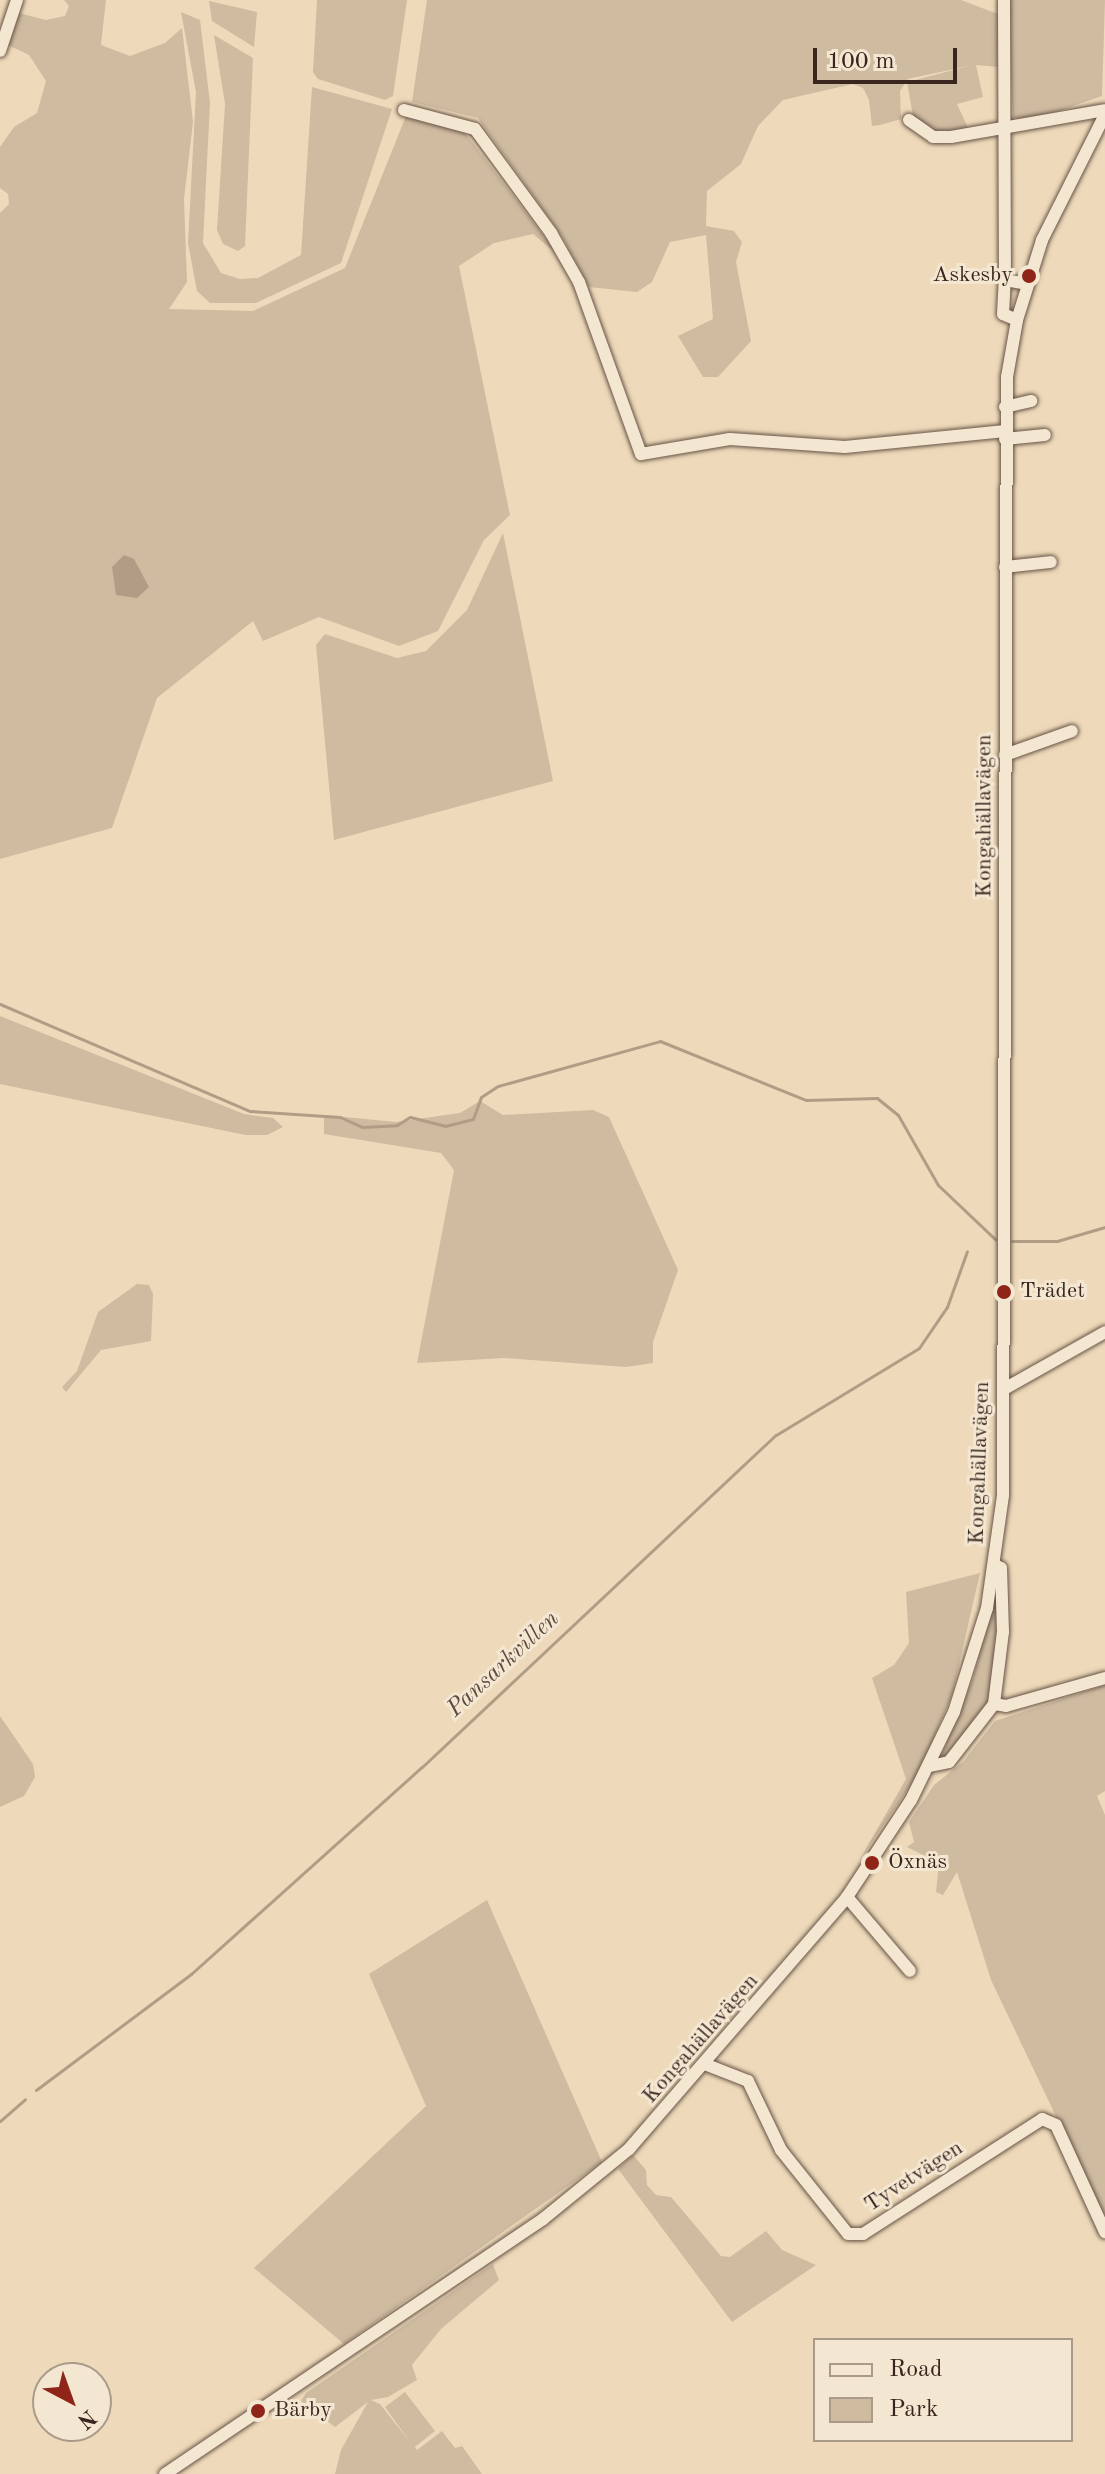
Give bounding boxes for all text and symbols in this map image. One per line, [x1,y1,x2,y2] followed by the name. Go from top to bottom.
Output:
[817,32,961,82] scale bar
[827,50,895,74] text: 100 m
[933,263,1013,289] place label: Askesby
[1020,267,1038,285] marker: Askesby
[972,734,998,898] street label: Kongahällavägen
[1020,1279,1085,1305] place label: Trädet
[995,1283,1013,1301] marker: Trädet
[964,1381,996,1545] street label: Kongahällavägen
[442,1606,566,1724] water label: Pansarkvillen
[888,1850,947,1876] place label: Öxnäs
[863,1854,881,1872] marker: Öxnäs
[637,1969,765,2109] street label: Kongahällavägen
[860,2135,968,2219] street label: Tyvetvägen
[813,2338,1073,2442] legend
[889,2358,942,2382] text: Road
[32,2362,112,2442] north arrow
[274,2398,332,2424] place label: Bärby
[889,2398,938,2422] text: Park
[249,2402,267,2420] marker: Bärby
[73,2405,100,2432] text: N

